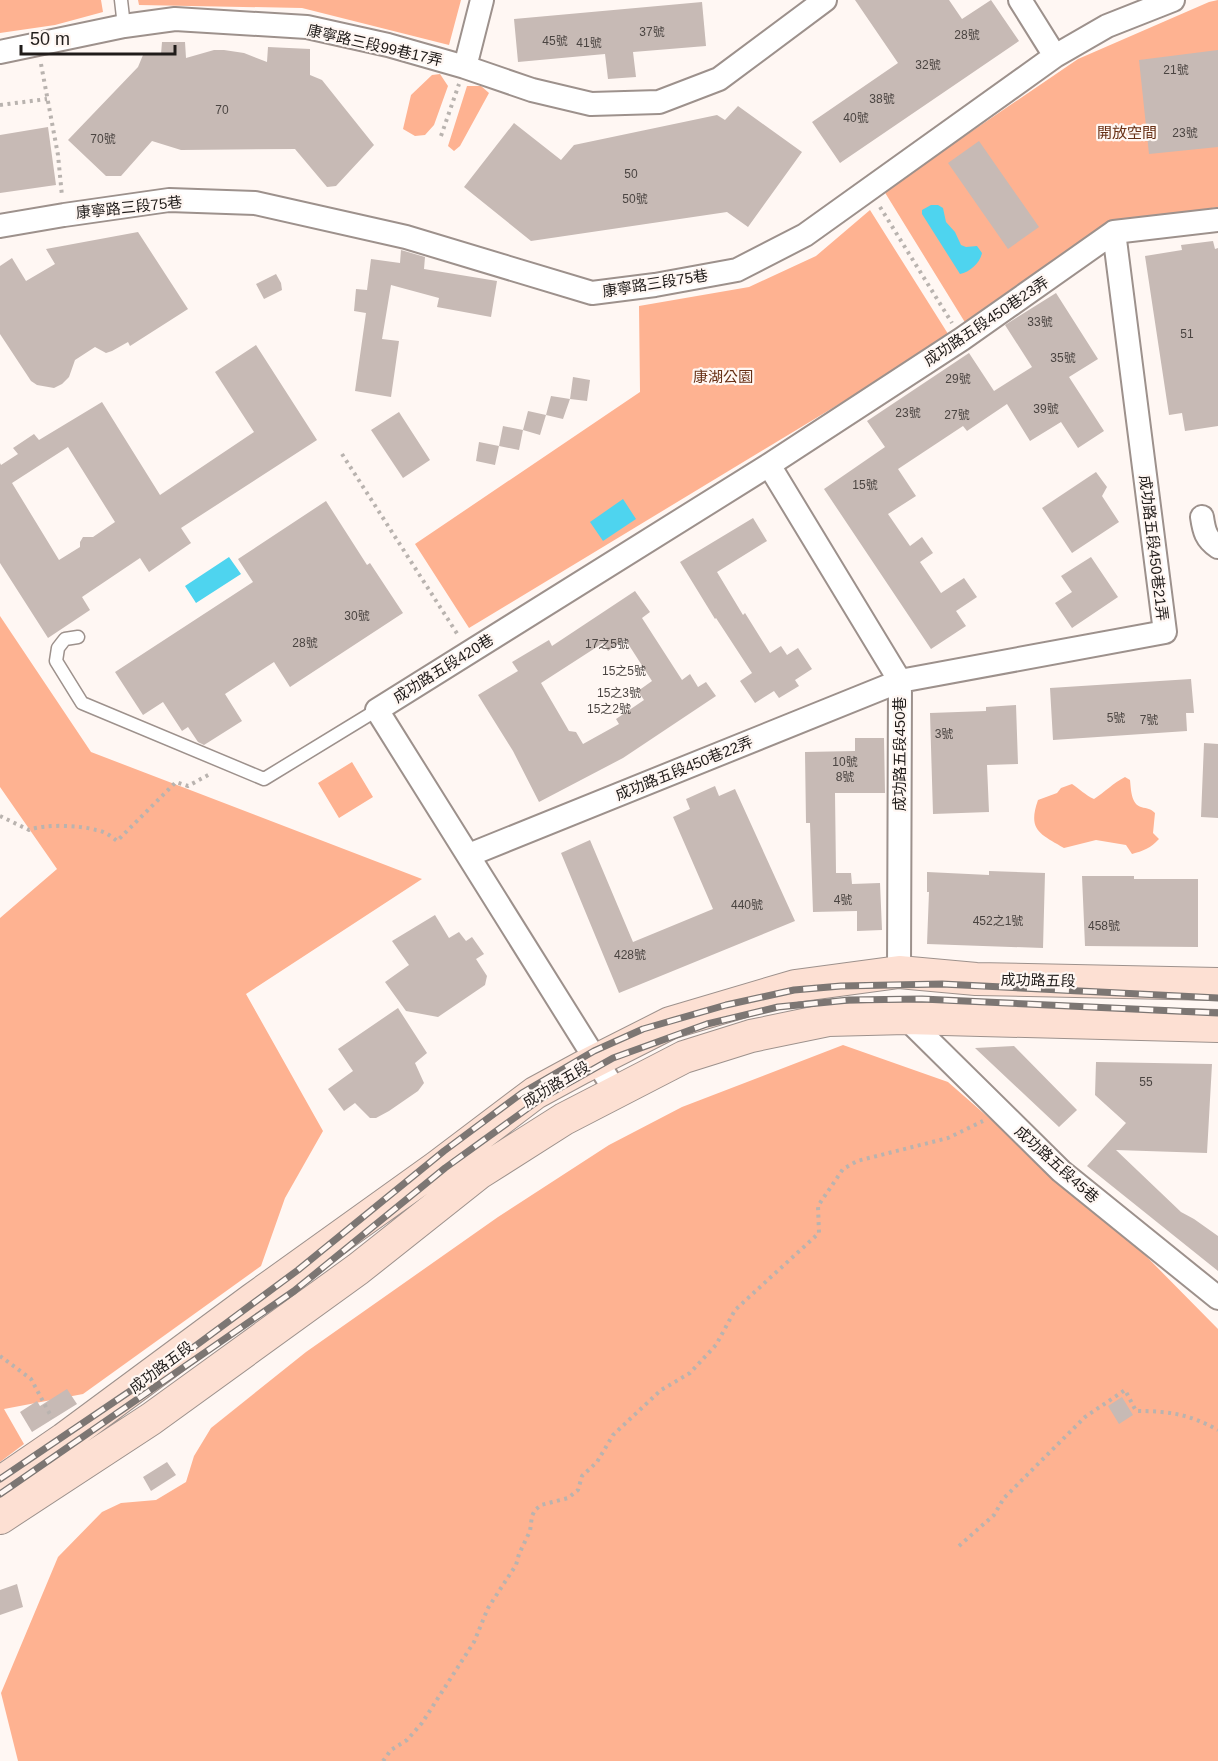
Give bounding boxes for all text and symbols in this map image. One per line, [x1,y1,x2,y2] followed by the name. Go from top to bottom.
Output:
[21,18,176,56] scale bar
[306,21,444,69] street label: 康寧路三段99巷17弄
[639,25,665,39] house number: 37號
[954,28,980,42] house number: 28號
[30,29,70,49] text: 50 m
[542,34,568,48] house number: 45號
[576,36,602,50] house number: 41號
[915,58,941,72] house number: 32號
[1163,63,1189,77] house number: 21號
[869,92,895,106] house number: 38號
[215,103,229,117] house number: 70
[843,111,869,125] house number: 40號
[1097,124,1157,141] park label: 開放空間
[1172,126,1198,140] house number: 23號
[90,132,116,146] house number: 70號
[624,167,638,181] house number: 50
[622,192,648,206] house number: 50號
[75,193,183,221] street label: 康寧路三段75巷
[601,266,709,300] street label: 康寧路三段75巷
[920,273,1052,369] street label: 成功路五段450巷23弄
[1027,315,1053,329] house number: 33號
[1180,327,1194,341] house number: 51
[1050,351,1076,365] house number: 35號
[693,368,753,385] park label: 康湖公園
[945,372,971,386] house number: 29號
[1033,402,1059,416] house number: 39號
[895,406,921,420] house number: 23號
[944,408,970,422] house number: 27號
[1137,474,1171,622] street label: 成功路五段450巷21弄
[852,478,878,492] house number: 15號
[344,609,370,623] house number: 30號
[390,630,496,706] street label: 成功路五段420巷
[292,636,318,650] house number: 28號
[585,637,629,651] house number: 17之5號
[602,664,646,678] house number: 15之5號
[597,686,641,700] house number: 15之3號
[891,696,908,812] street label: 成功路五段450巷
[587,702,631,716] house number: 15之2號
[1107,711,1125,725] house number: 5號
[1140,713,1158,727] house number: 7號
[935,727,953,741] house number: 3號
[613,733,755,803] street label: 成功路五段450巷22弄
[832,755,858,769] house number: 10號
[836,770,854,784] house number: 8號
[834,893,852,907] house number: 4號
[731,898,763,912] house number: 440號
[973,914,1023,928] house number: 452之1號
[1088,919,1120,933] house number: 458號
[614,948,646,962] house number: 428號
[1000,971,1076,989] street label: 成功路五段
[519,1057,593,1111] street label: 成功路五段
[1139,1075,1153,1089] house number: 55
[1012,1122,1102,1206] street label: 成功路五段45巷
[126,1338,196,1396] street label: 成功路五段

